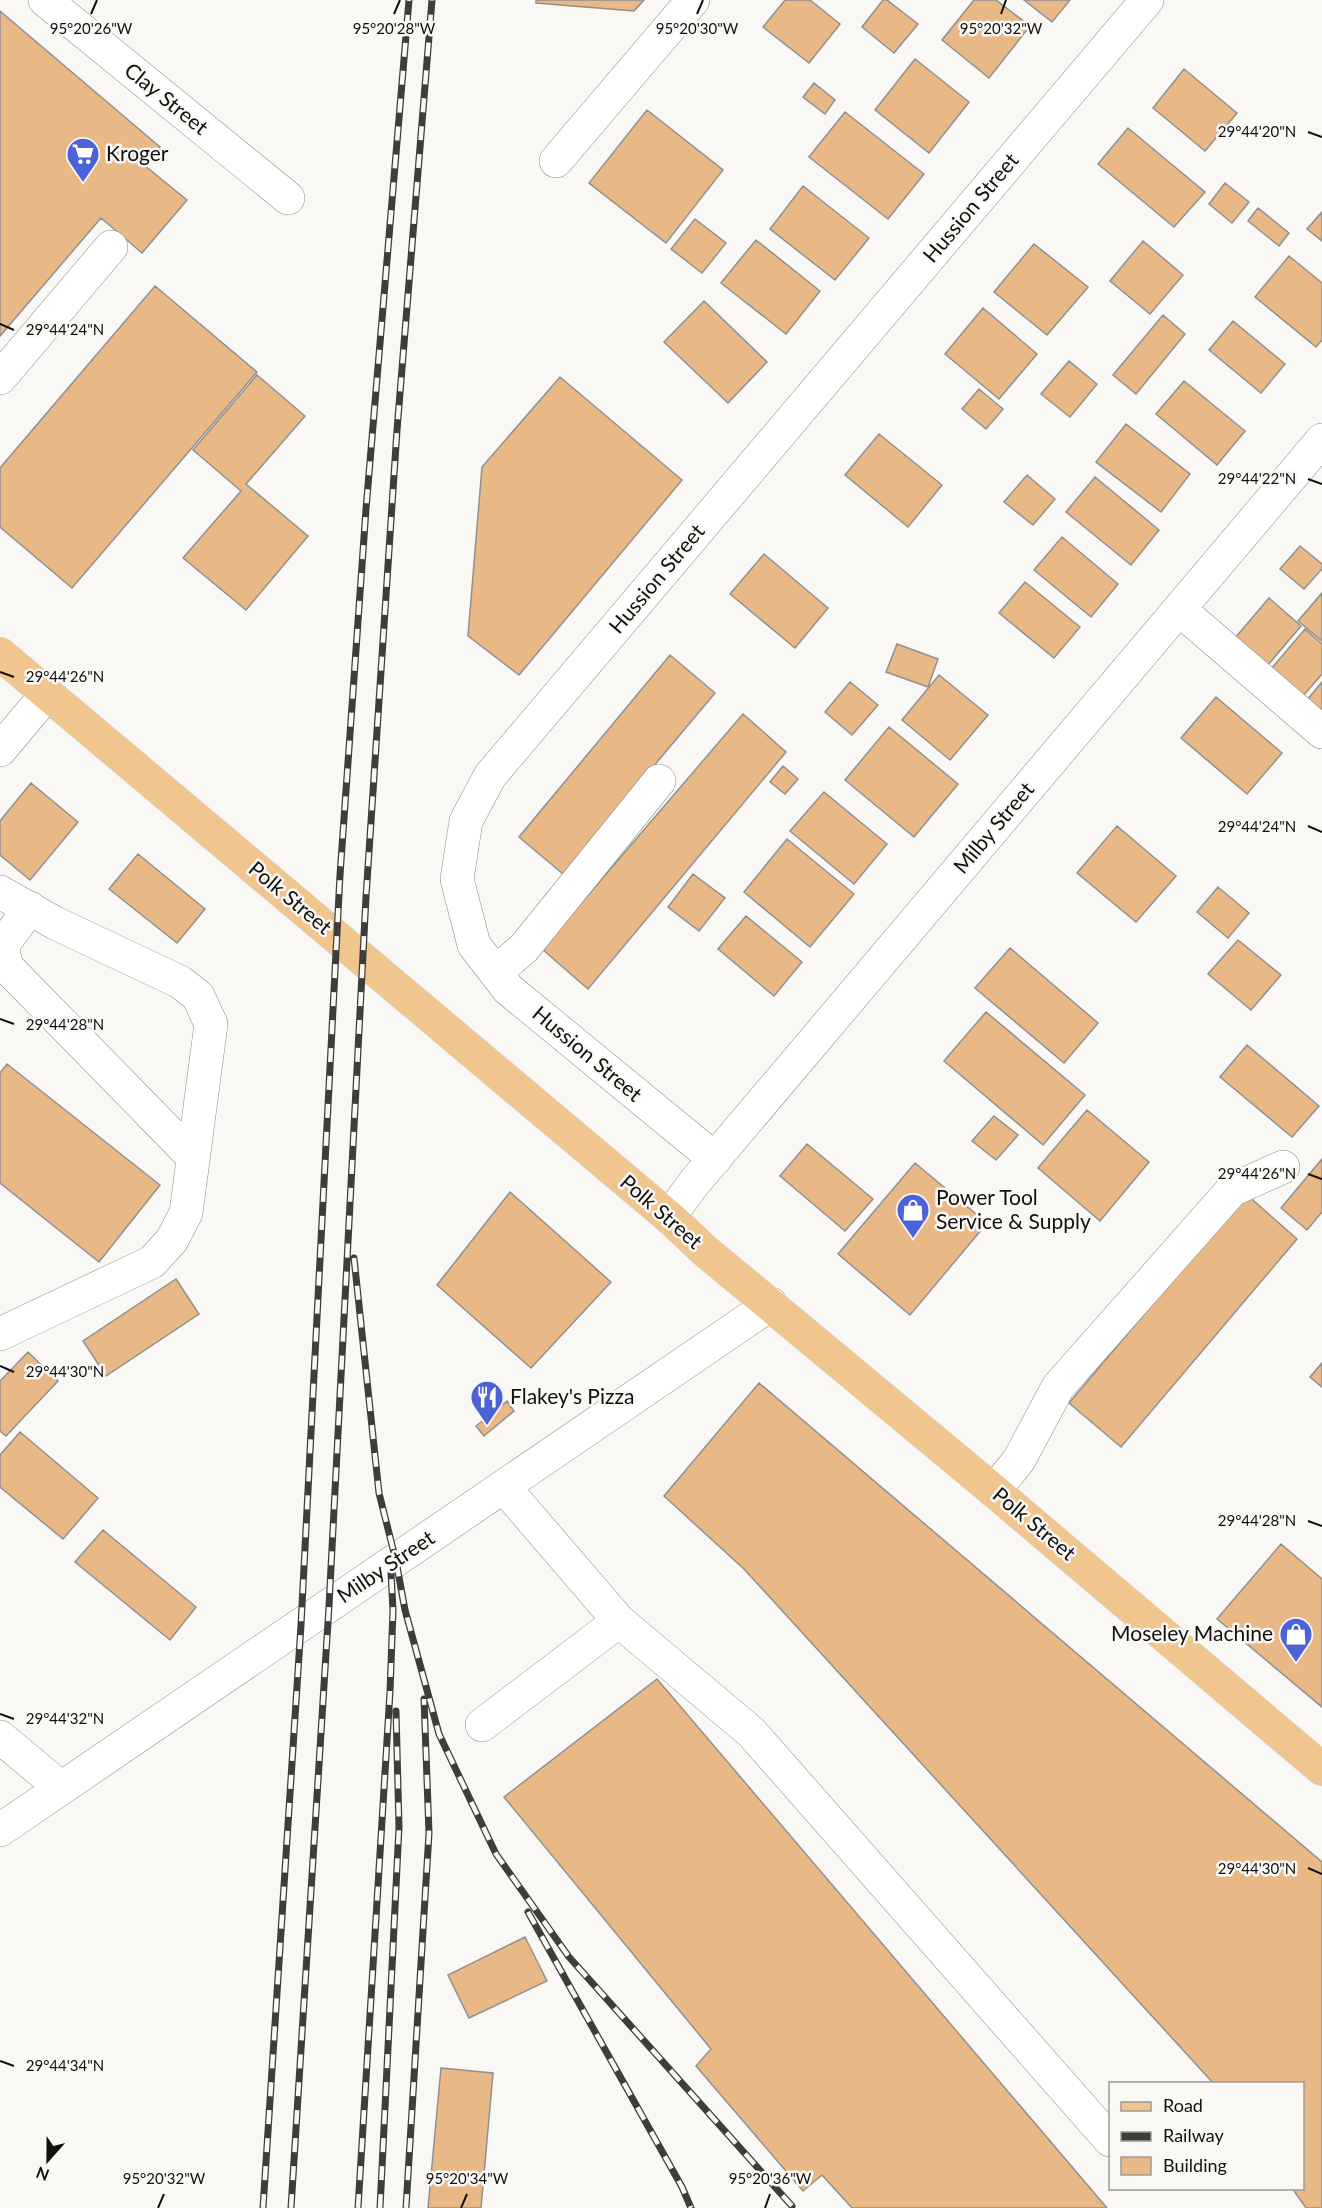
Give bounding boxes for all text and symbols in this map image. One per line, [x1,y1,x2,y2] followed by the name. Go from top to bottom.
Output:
[50,19,133,37] text: 95°20'26"W
[353,19,436,37] text: 95°20'28"W
[656,19,739,37] text: 95°20'30"W
[960,19,1043,37] text: 95°20'32"W
[120,57,214,139] street label: Clay Street
[1218,122,1296,140] text: 29°44'20"N
[65,136,101,183] supermarket icon: Kroger
[106,140,169,165] place label: Kroger
[917,147,1023,267] street label: Hussion Street
[26,320,104,338] text: 29°44'24"N
[1218,469,1296,487] text: 29°44'22"N
[603,518,709,638] street label: Hussion Street
[26,667,104,685] text: 29°44'26"N
[947,776,1039,878] street label: Milby Street
[1218,817,1296,835] text: 29°44'24"N
[245,855,338,939] street label: Polk Street
[528,1000,648,1106] street label: Hussion Street
[26,1015,104,1033] text: 29°44'28"N
[1218,1164,1296,1182] text: 29°44'26"N
[616,1169,708,1253] street label: Polk Street
[936,1184,1091,1233] place label: Power Tool Service & Supply
[895,1192,931,1239] shop icon: Power Tool Service & Supply
[26,1362,104,1380] text: 29°44'30"N
[469,1379,505,1426] restaurant icon: Flakey's Pizza
[510,1383,634,1408] place label: Flakey's Pizza
[989,1481,1082,1565] street label: Polk Street
[1218,1511,1296,1529] text: 29°44'28"N
[332,1524,439,1607] street label: Milby Street
[1278,1616,1314,1663] shop icon: Moseley Machine
[1111,1620,1273,1645] place label: Moseley Machine
[26,1709,104,1727] text: 29°44'32"N
[1218,1859,1296,1877] text: 29°44'30"N
[26,2056,104,2074] text: 29°44'34"N
[1109,2082,1304,2190] legend
[1163,2094,1203,2116] text: Road
[1163,2124,1224,2146] text: Railway
[18,2130,78,2190] north arrow
[1163,2154,1227,2176] text: Building
[33,2163,52,2186] text: N
[123,2169,206,2187] text: 95°20'32"W
[426,2169,509,2187] text: 95°20'34"W
[729,2169,812,2187] text: 95°20'36"W

